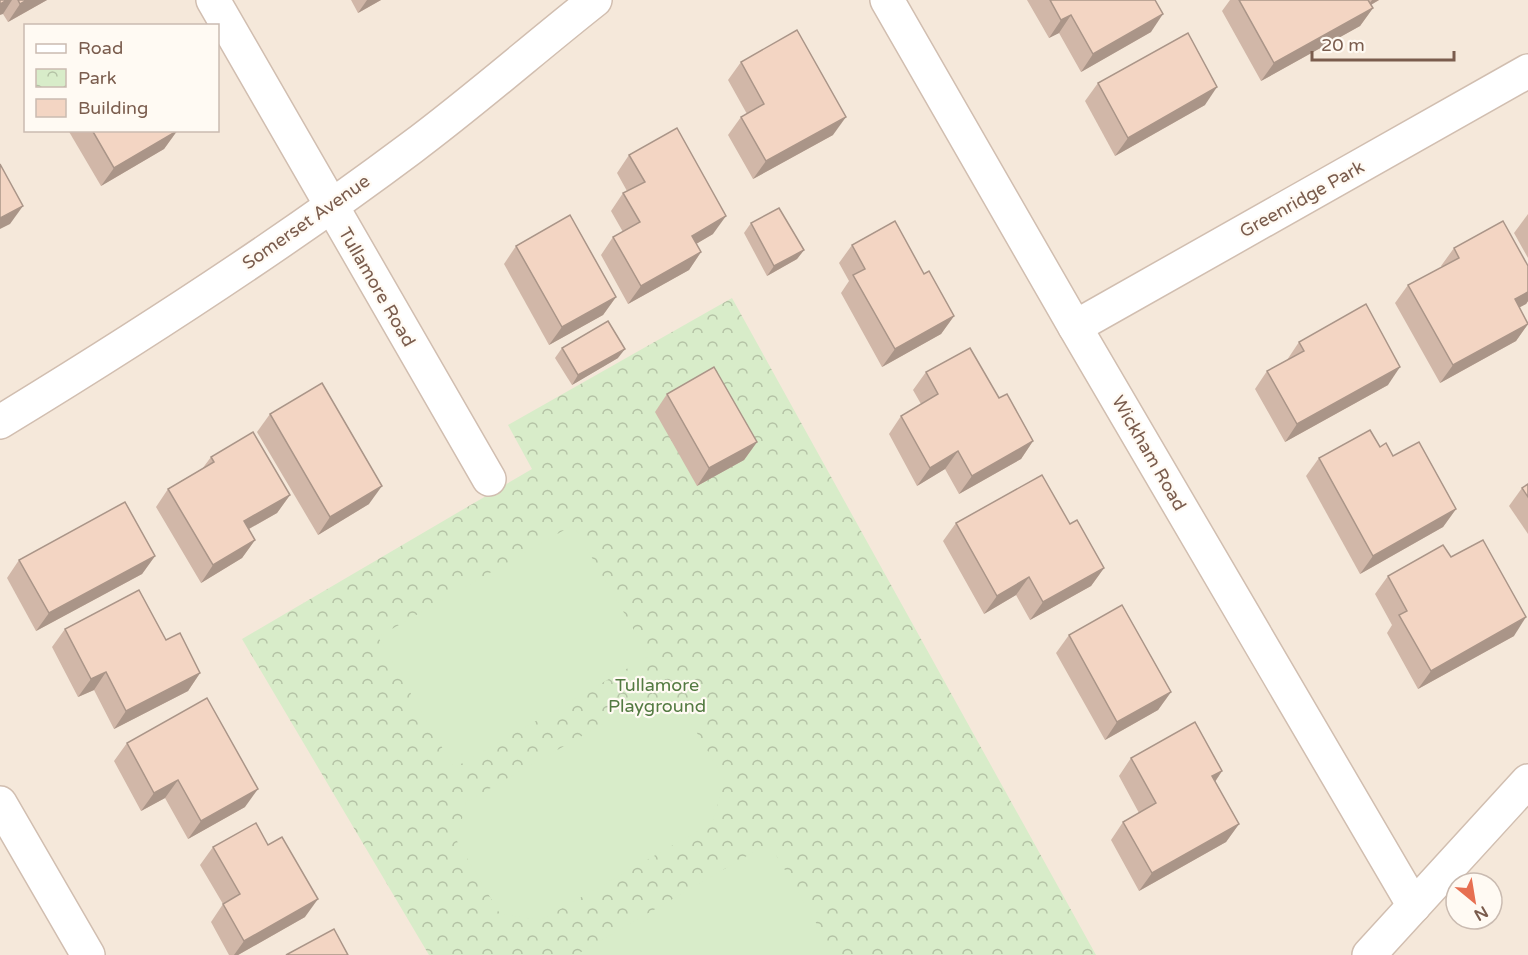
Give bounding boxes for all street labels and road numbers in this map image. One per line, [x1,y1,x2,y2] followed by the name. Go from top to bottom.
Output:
[1236,156,1368,242] street label: Greenridge Park
[238,170,374,274] street label: Somerset Avenue
[334,223,420,351] street label: Tullamore Road
[1107,391,1191,515] street label: Wickham Road

